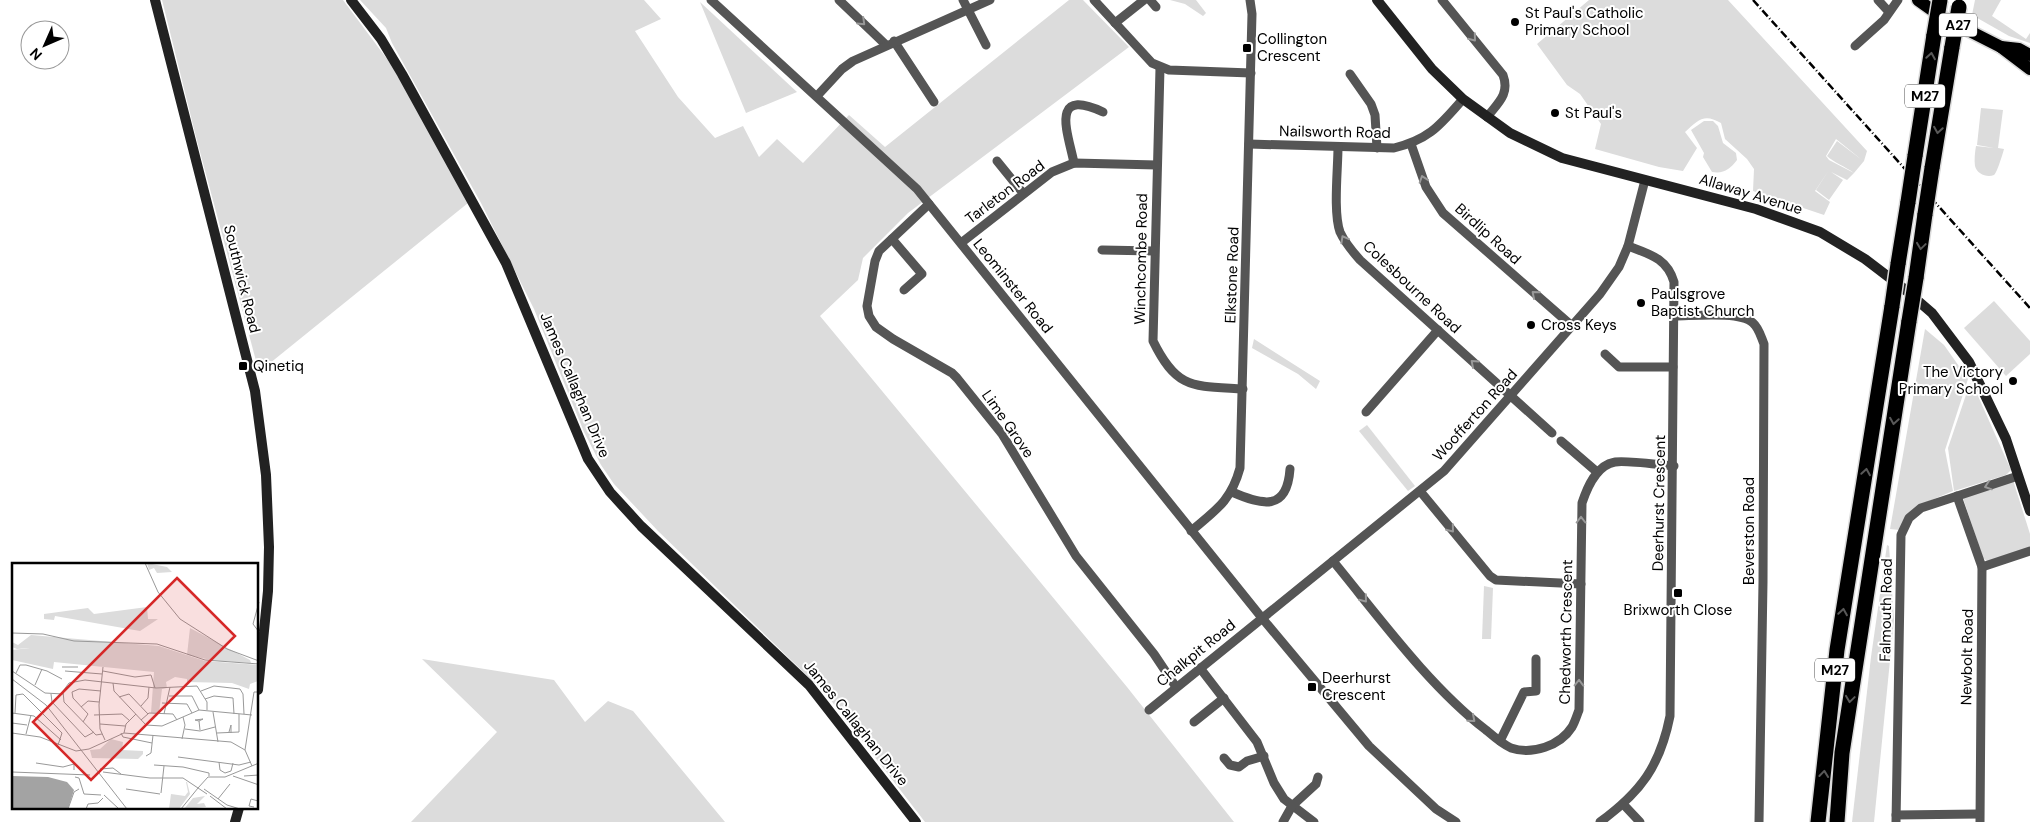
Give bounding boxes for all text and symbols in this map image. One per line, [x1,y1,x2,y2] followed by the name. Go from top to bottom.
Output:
[1525,3,1644,40] place label: St Paul's Catholic Primary School
[1939,14,1977,36] road number: A27
[857,16,866,25] one-way arrow
[1509,16,1521,28] marker: St Paul's Catholic Primary School
[20,20,70,70] north arrow
[1257,29,1327,66] place label: Collington Crescent
[1467,32,1475,41] one-way arrow
[1241,42,1253,54] marker: Collington Crescent
[26,44,46,64] text: N
[1925,52,1936,60] one-way arrow
[1905,84,1945,108] road number: M27
[1565,103,1622,123] place label: St Paul's
[1549,107,1561,119] marker: St Paul's
[1279,121,1391,143] street label: Nailsworth Road
[1934,125,1944,134] one-way arrow
[961,156,1049,228] street label: Tarleton Road
[1697,169,1805,219] street label: Allaway Avenue
[1419,175,1429,184] one-way arrow
[1130,193,1152,325] street label: Winchcombe Road
[1451,199,1525,269] street label: Birdlip Road
[219,223,265,335] street label: Southwick Road
[1220,226,1244,324] street label: Elkstone Road
[969,234,1057,338] street label: Leominster Road
[1341,235,1351,244] one-way arrow
[1359,236,1465,338] street label: Colesbourne Road
[1916,242,1926,250] one-way arrow
[1651,284,1754,321] place label: Paulsgrove Baptist Church
[1532,291,1541,300] one-way arrow
[1635,297,1647,309] marker: Paulsgrove Baptist Church
[535,309,615,461] street label: James Callaghan Drive
[1541,315,1617,335] place label: Cross Keys
[1525,319,1537,331] marker: Cross Keys
[253,356,304,376] place label: Qinetiq
[237,360,249,372] marker: Qinetiq
[1471,360,1480,369] one-way arrow
[1899,362,2004,399] place label: The Victory Primary School
[1428,365,1522,465] street label: Woofferton Road
[2007,375,2019,387] marker: The Victory Primary School
[977,386,1039,462] street label: Lime Grove
[1889,417,1899,426] one-way arrow
[1648,435,1670,571] street label: Deerhurst Crescent
[1860,467,1870,476] one-way arrow
[1739,477,1759,585] street label: Beverston Road
[1984,480,1993,490] one-way arrow
[1576,516,1587,524] one-way arrow
[1446,523,1454,532] one-way arrow
[1875,558,1897,662] street label: Falmouth Road
[1555,559,1577,705] street label: Chedworth Crescent
[12,563,259,810] inset map
[1672,587,1684,599] marker: Brixworth Close
[1358,593,1366,602] one-way arrow
[1624,600,1732,620] place label: Brixworth Close
[1838,608,1848,617] one-way arrow
[1956,609,1978,705] street label: Newbolt Road
[1152,615,1240,691] street label: Chalkpit Road
[799,656,913,790] street label: James Callaghan Drive
[1815,658,1855,682] road number: M27
[1322,668,1391,705] place label: Deerhurst Crescent
[1574,678,1585,686] one-way arrow
[1306,681,1318,693] marker: Deerhurst Crescent
[1845,696,1856,704] one-way arrow
[1467,714,1476,723] one-way arrow
[1818,769,1829,777] one-way arrow

